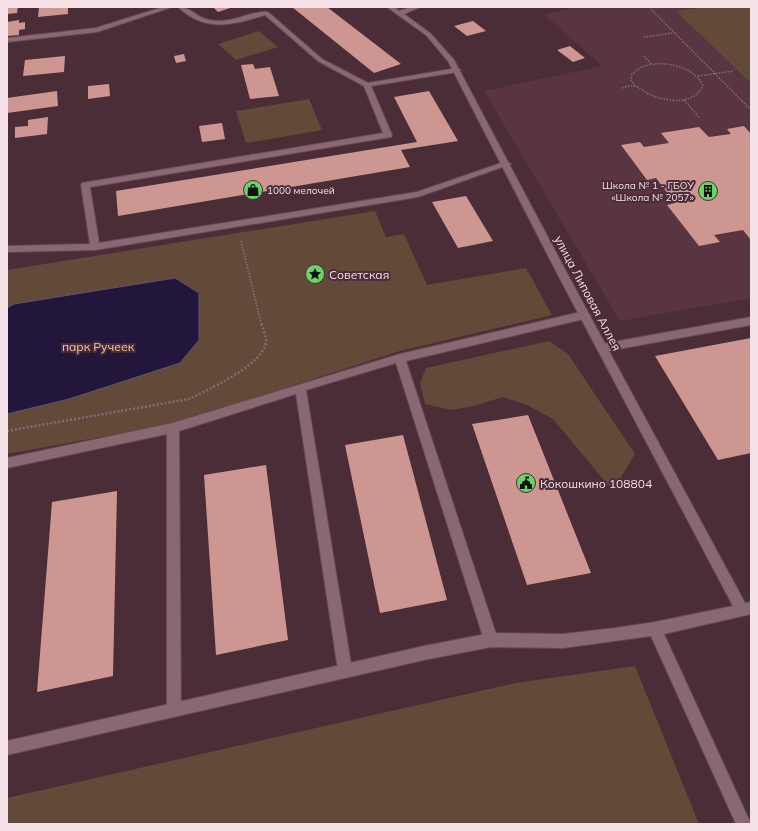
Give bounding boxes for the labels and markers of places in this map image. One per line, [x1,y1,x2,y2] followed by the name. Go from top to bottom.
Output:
[242,179,264,201] shop icon: 1000 мелочей
[602,179,695,204] place label: Школа № 1 - ГБОУ «Школа № 2057»
[697,180,719,202] building icon: Школа № 1 - ГБОУ «Школа № 2057»
[267,184,335,197] place label: 1000 мелочей
[304,263,326,285] place icon: Советская
[329,267,389,282] place label: Советская
[515,472,537,494] public building icon: Кокошкино 108804
[540,476,652,491] place label: Кокошкино 108804

